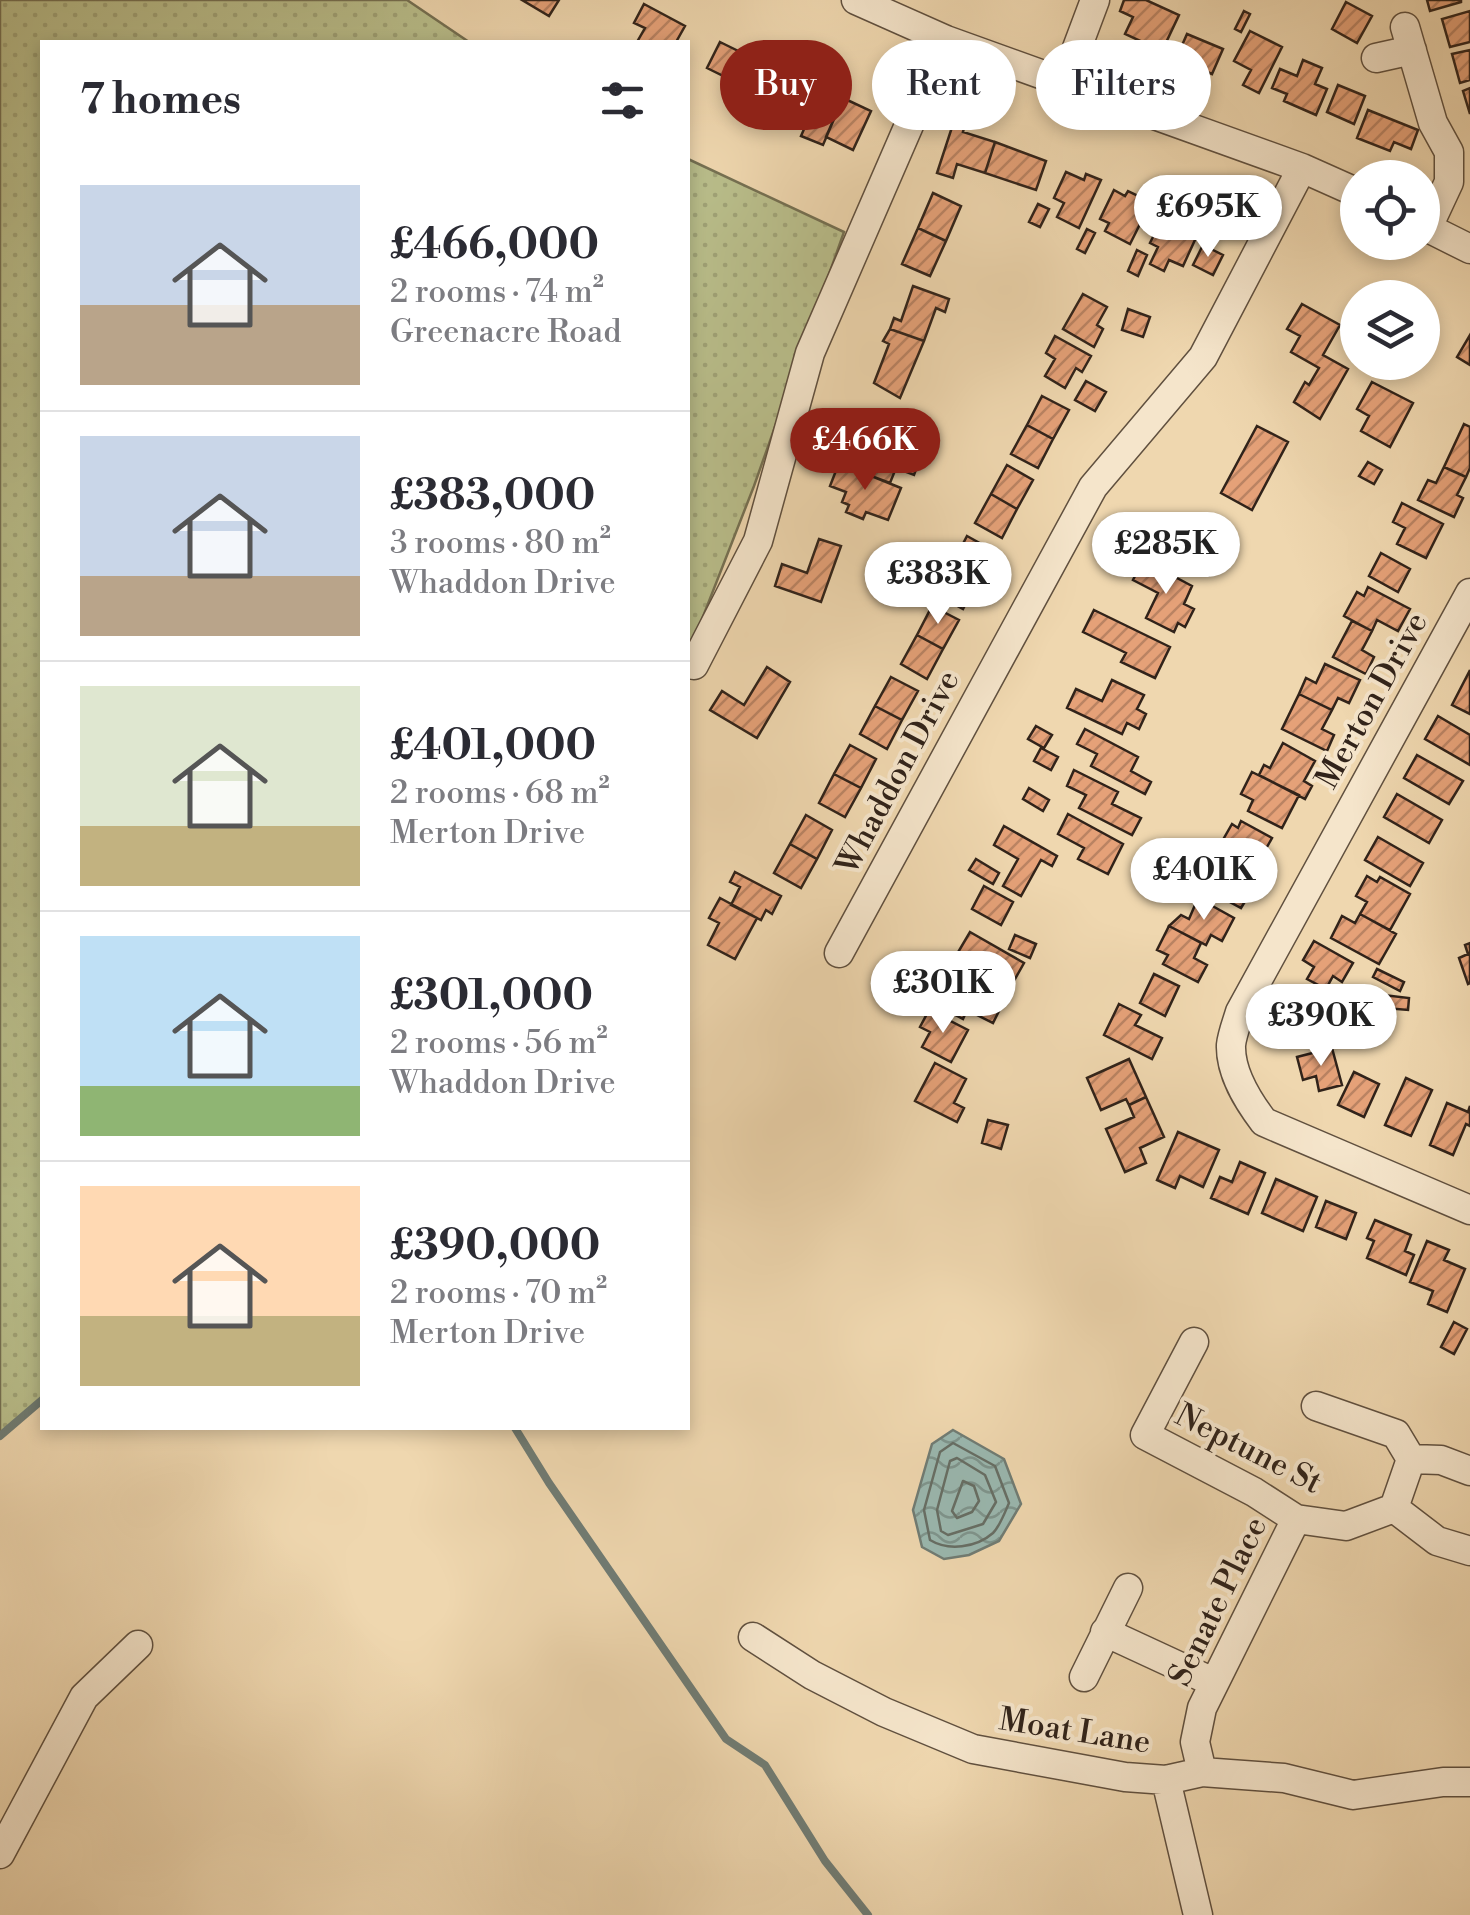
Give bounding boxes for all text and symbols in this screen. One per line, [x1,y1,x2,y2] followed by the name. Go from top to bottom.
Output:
[720,40,852,130] chip: Buy
[872,40,1016,130] chip: Rent
[1036,40,1211,130] chip: Filters
[595,73,650,128] icon: filters
[80,74,241,127] text: 7 homes
[1340,160,1440,380] map controls
[1340,160,1440,260] button: locate
[1138,175,1278,260] pin: £695K
[1156,187,1260,227] text: £695K
[390,219,599,272] text: £466,000
[160,225,280,345] icon: home
[390,272,604,312] text: 2 rooms · 74 m²
[1340,280,1440,380] button: layers
[390,312,621,352] text: Greenacre Road
[795,408,935,493] pin: £466K
[812,420,918,460] text: £466K
[390,470,595,523] text: £383,000
[160,476,280,596] icon: home
[1096,512,1236,597] pin: £285K
[390,523,611,563] text: 3 rooms · 80 m²
[1114,524,1218,564] text: £285K
[868,542,1008,627] pin: £383K
[887,554,989,594] text: £383K
[390,563,616,603] text: Whaddon Drive
[1307,605,1437,796] street label: Merton Drive
[827,663,969,882] street label: Whaddon Drive
[390,720,596,773] text: £401,000
[160,726,280,846] icon: home
[390,773,610,813] text: 2 rooms · 68 m²
[390,813,585,853] text: Merton Drive
[1134,838,1274,923] pin: £401K
[1153,850,1255,890] text: £401K
[873,951,1013,1036] pin: £301K
[893,963,993,1003] text: £301K
[390,970,593,1023] text: £301,000
[160,976,280,1096] icon: home
[1251,984,1391,1069] pin: £390K
[1268,996,1374,1036] text: £390K
[390,1023,608,1063] text: 2 rooms · 56 m²
[390,1063,616,1103] text: Whaddon Drive
[390,1220,600,1273] text: £390,000
[160,1226,280,1346] icon: home
[390,1273,607,1313] text: 2 rooms · 70 m²
[390,1313,585,1353] text: Merton Drive
[1169,1395,1329,1503] street label: Neptune St
[1160,1510,1276,1693] street label: Senate Place
[996,1699,1154,1763] street label: Moat Lane

